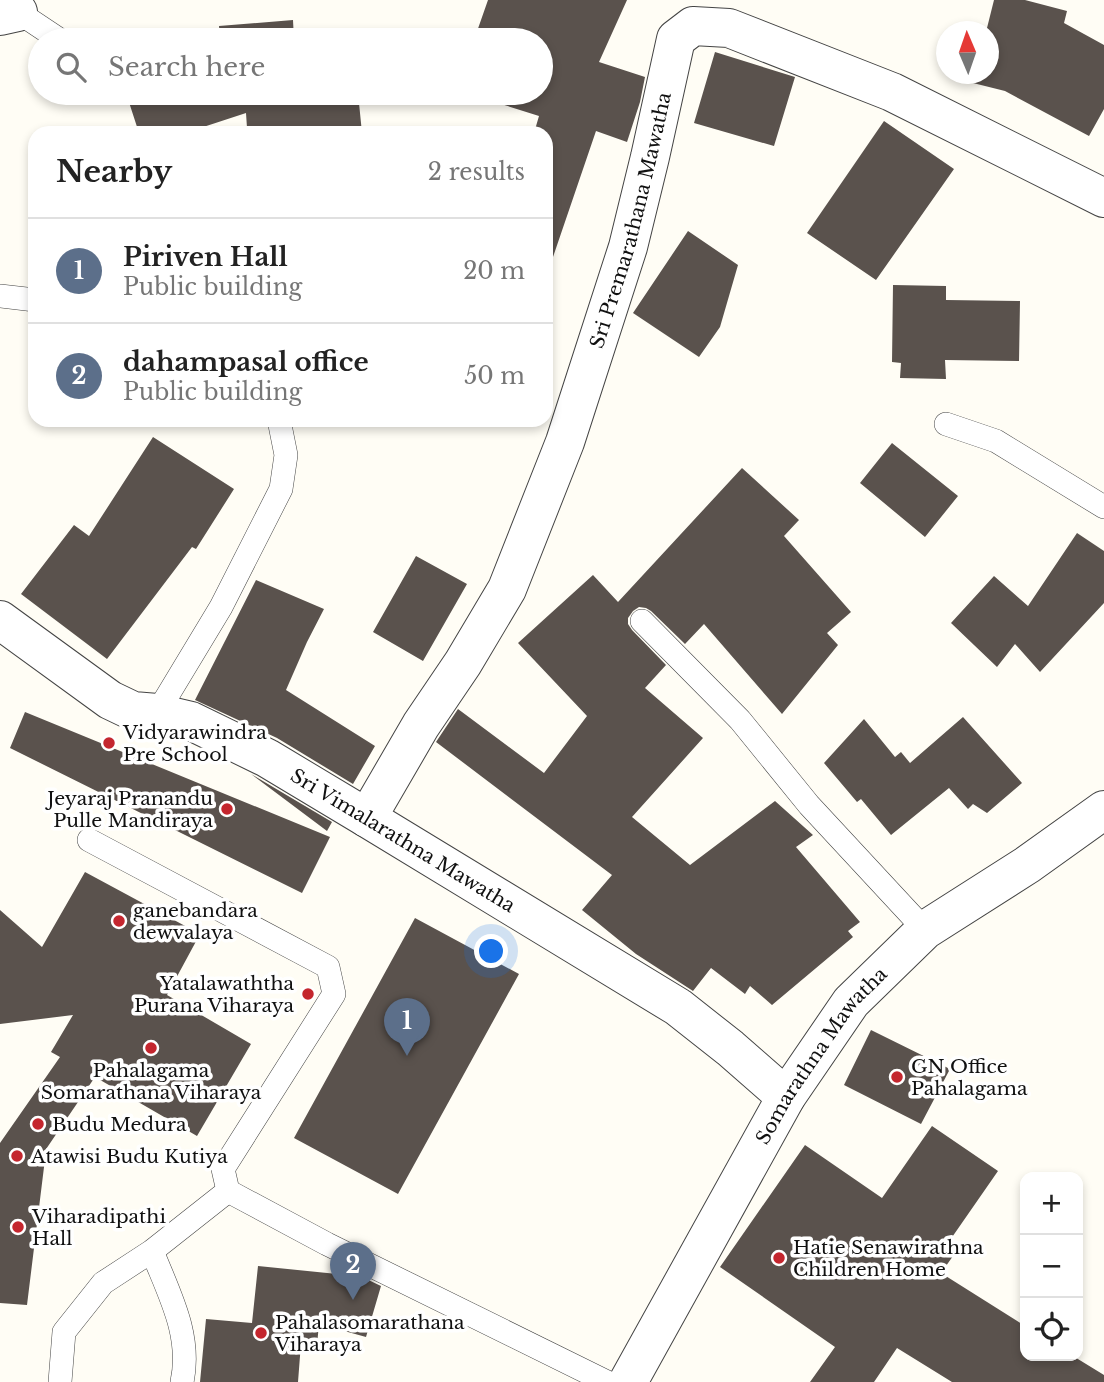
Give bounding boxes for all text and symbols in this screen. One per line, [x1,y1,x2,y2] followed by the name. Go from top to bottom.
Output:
[936,21,999,84] north arrow
[28,28,553,105] search box
[52,48,90,86] icon: search
[108,51,265,83] text: Search here
[585,89,676,351] street label: Sri Premarathana Mawatha
[56,153,172,190] text: Nearby
[428,158,525,186] text: 2 results
[123,241,288,273] text: Piriven Hall
[74,257,84,285] text: 1
[463,257,525,285] text: 20 m
[123,273,302,301] text: Public building
[123,346,369,378] text: dahampasal office
[72,362,86,390] text: 2
[464,362,525,390] text: 50 m
[123,378,302,406] text: Public building
[122,721,267,766] place label: Vidyarawindra Pre School
[101,735,117,751] marker: Vidyarawindra Pre School
[287,763,520,917] street label: Sri Vimalarathna Mawatha
[44,787,213,832] place label: Jeyaraj Pranandu Pulle Mandiraya
[219,801,235,817] marker: Jeyaraj Pranandu Pulle Mandiraya
[133,899,258,944] place label: ganebandara dewvalaya
[111,913,127,929] marker: ganebandara dewvalaya
[474,934,508,968] your location
[751,962,892,1148] street label: Somarathna Mawatha
[134,972,294,1017] place label: Yatalawaththa Purana Viharaya
[300,986,316,1002] marker: Yatalawaththa Purana Viharaya
[384,998,430,1056] pin: 1
[143,1040,159,1056] marker: Pahalagama Somarathana Viharaya
[911,1055,1028,1100] place label: GN Office Pahalagama
[41,1059,262,1104] place label: Pahalagama Somarathana Viharaya
[889,1069,905,1085] marker: GN Office Pahalagama
[52,1113,187,1136] place label: Budu Medura
[30,1116,46,1132] marker: Budu Medura
[30,1145,228,1168] place label: Atawisi Budu Kutiya
[9,1148,25,1164] marker: Atawisi Budu Kutiya
[1020,1172,1083,1361] map controls
[1020,1172,1083,1235] button: +
[31,1205,166,1250] place label: Viharadipathi Hall
[10,1219,26,1235] marker: Viharadipathi Hall
[1020,1235,1083,1298] button: −
[793,1236,984,1281] place label: Hatie Senawirathna Children Home
[330,1242,376,1300] pin: 2
[771,1250,787,1266] marker: Hatie Senawirathna Children Home
[1020,1298,1083,1361] button: locate
[274,1311,465,1356] place label: Pahalasomarathana Viharaya
[253,1325,269,1341] marker: Pahalasomarathana Viharaya

